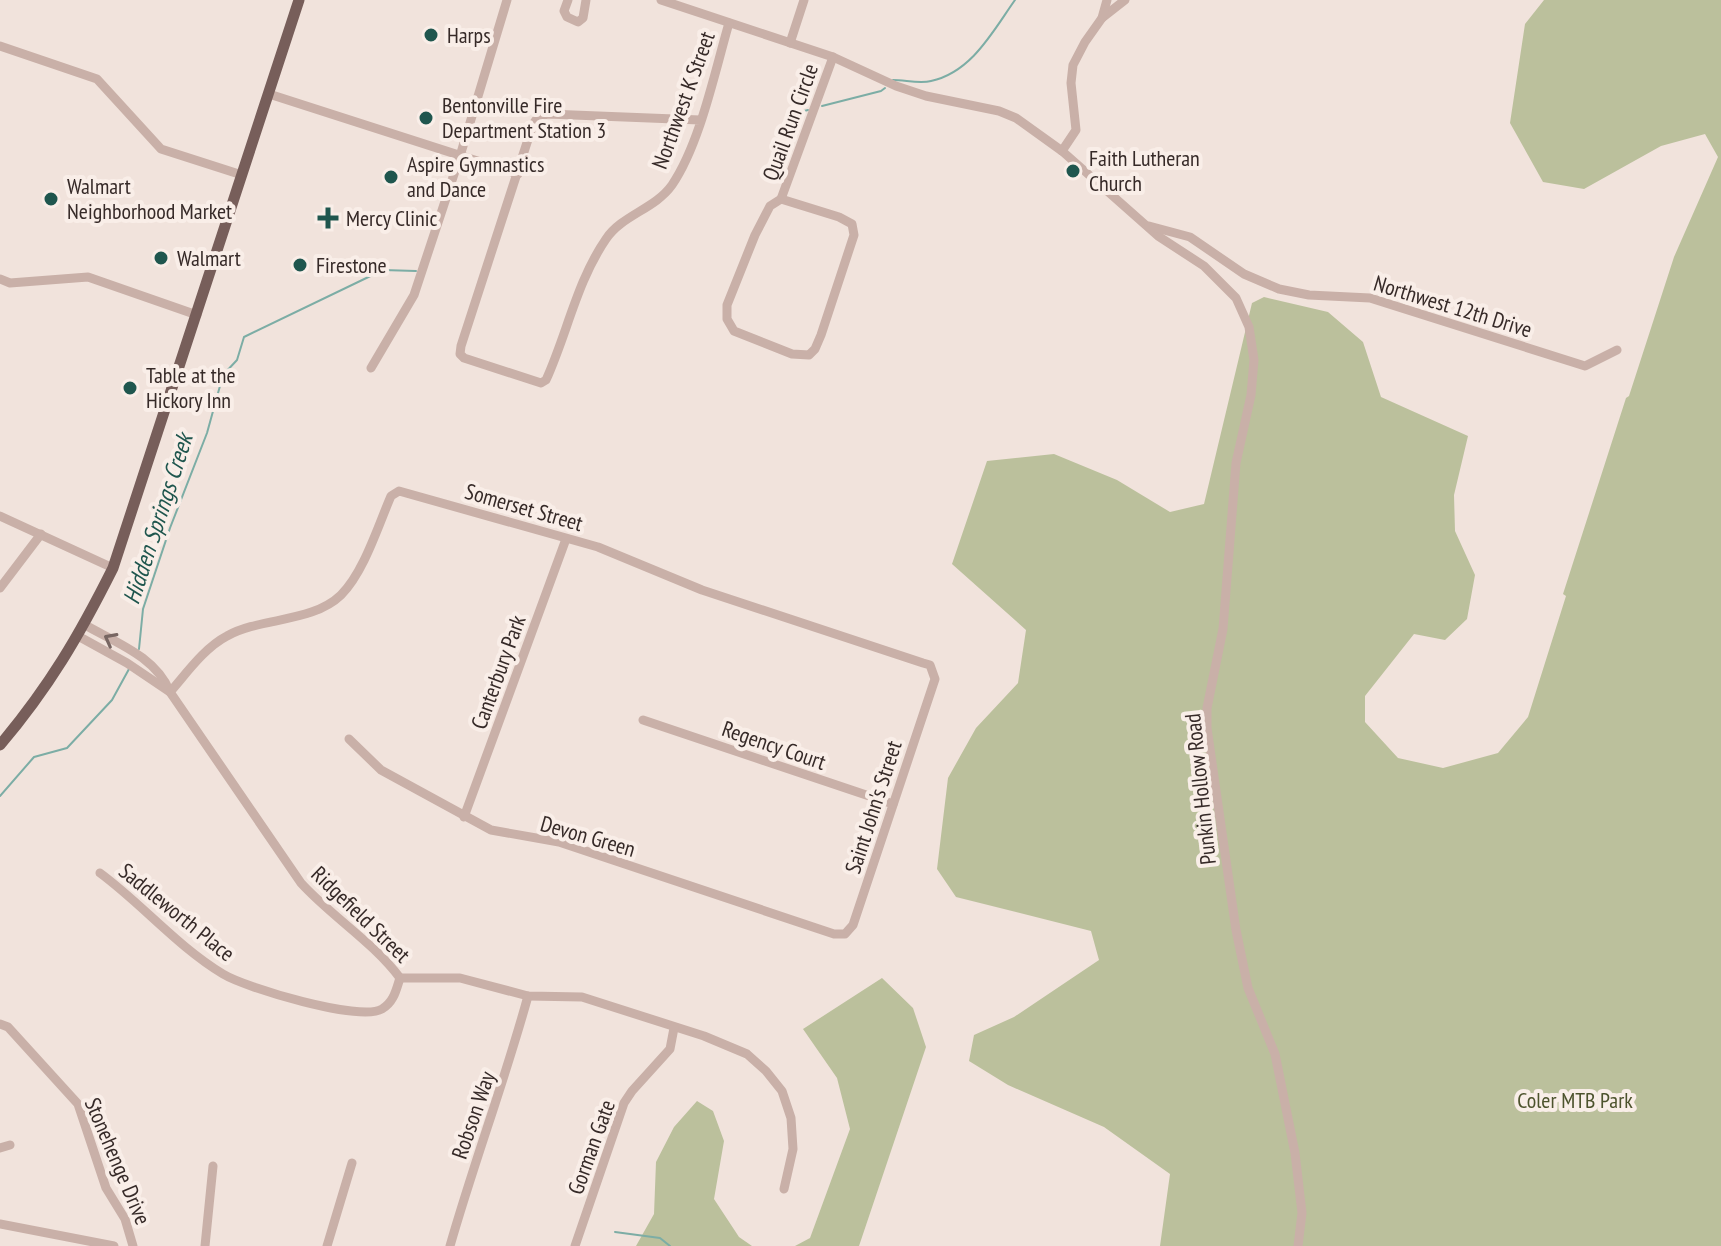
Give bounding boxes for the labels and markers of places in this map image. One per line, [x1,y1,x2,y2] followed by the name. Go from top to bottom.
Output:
[447,21,491,49] place label: Harps
[422,26,440,44] marker: Harps
[442,91,606,144] place label: Bentonville Fire Department Station 3
[417,109,435,127] marker: Bentonville Fire Department Station 3
[1089,144,1200,197] place label: Faith Lutheran Church
[407,150,544,203] place label: Aspire Gymnastics and Dance
[1064,162,1082,180] marker: Faith Lutheran Church
[382,168,400,186] marker: Aspire Gymnastics and Dance
[67,172,232,225] place label: Walmart Neighborhood Market
[42,190,60,208] marker: Walmart Neighborhood Market
[346,204,437,232] place label: Mercy Clinic
[317,207,339,229] marker: Mercy Clinic
[177,244,241,272] place label: Walmart
[152,249,170,267] marker: Walmart
[316,251,387,279] place label: Firestone
[291,256,309,274] marker: Firestone
[146,361,236,414] place label: Table at the Hickory Inn
[121,379,139,397] marker: Table at the Hickory Inn

